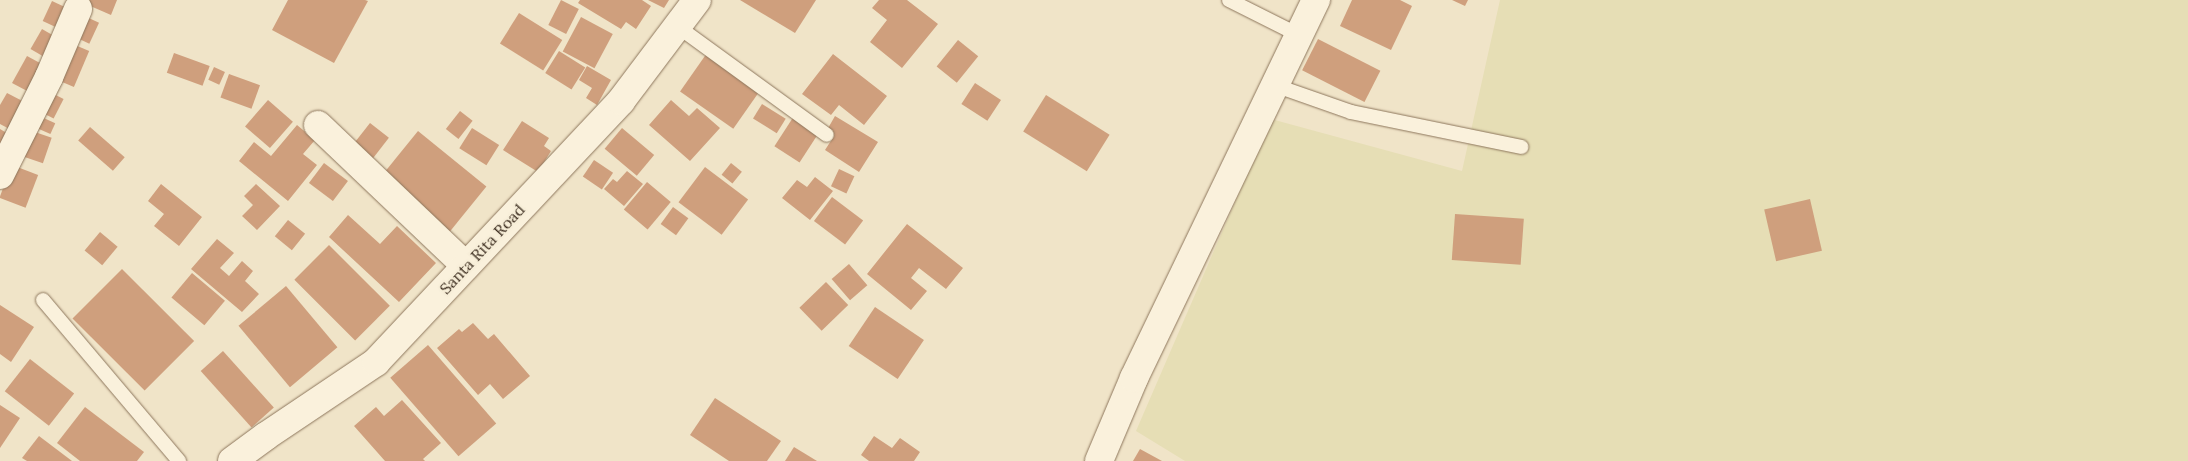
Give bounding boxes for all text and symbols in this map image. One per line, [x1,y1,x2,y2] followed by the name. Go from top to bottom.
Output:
[435,200,529,298] street label: Santa Rita Road

